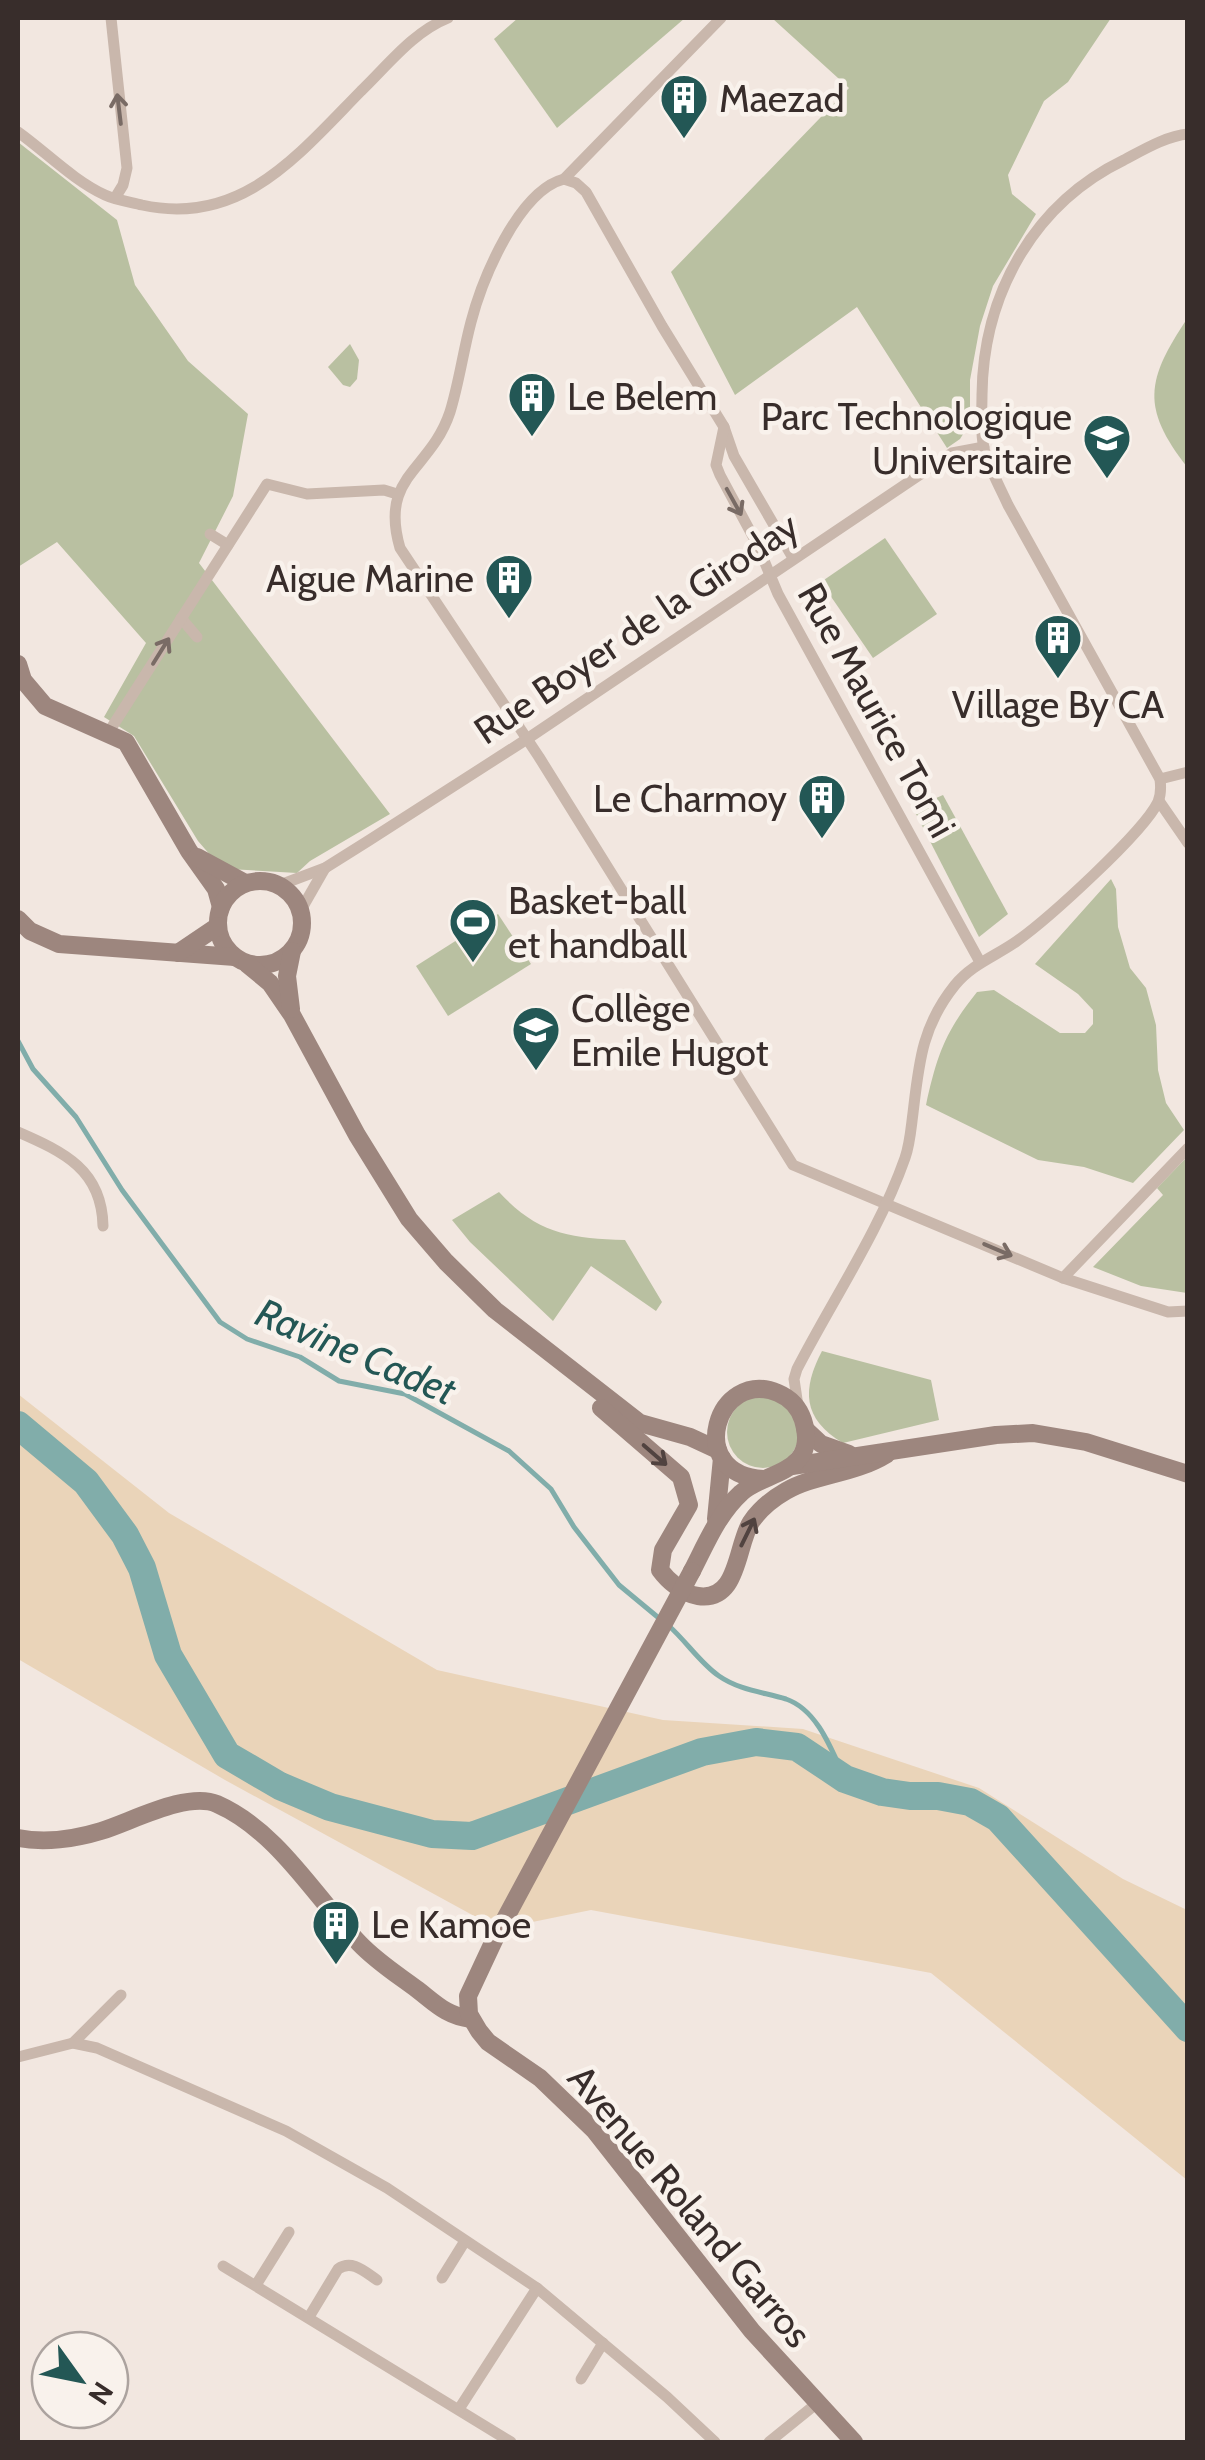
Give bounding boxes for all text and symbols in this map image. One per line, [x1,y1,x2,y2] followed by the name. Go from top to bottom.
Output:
[658,72,710,140] building icon: Maezad
[719,75,845,122] place label: Maezad
[110,94,128,126] one-way arrow
[506,370,558,438] building icon: Le Belem
[567,373,717,420] place label: Le Belem
[761,393,1072,484] place label: Parc Technologique Universitaire
[1081,412,1133,480] school or university icon: Parc Technologique Universitaire
[725,486,745,516] one-way arrow
[465,502,807,754] street label: Rue Boyer de la Giroday
[483,552,535,620] building icon: Aigue Marine
[266,555,474,602] place label: Aigue Marine
[788,575,966,845] street label: Rue Maurice Tomi
[1032,612,1084,680] building icon: Village By CA
[151,637,171,665] one-way arrow
[952,681,1165,728] place label: Village By CA
[796,772,848,840] building icon: Le Charmoy
[593,775,787,822] place label: Le Charmoy
[508,877,687,968] place label: Basket-ball et handball
[447,896,499,964] sports icon: Basket-ball et handball
[571,985,769,1076] place label: Collège Emile Hugot
[510,1004,562,1072] school or university icon: Collège Emile Hugot
[982,1242,1013,1260] one-way arrow
[249,1287,464,1415] water label: Ravine Cadet
[642,1443,667,1466] one-way arrow
[739,1517,758,1547] one-way arrow
[310,1898,362,1966] building icon: Le Kamoe
[371,1901,531,1948] place label: Le Kamoe
[558,2055,822,2357] street label: Avenue Roland Garros
[30,2330,130,2430] north arrow
[81,2376,121,2411] text: N

